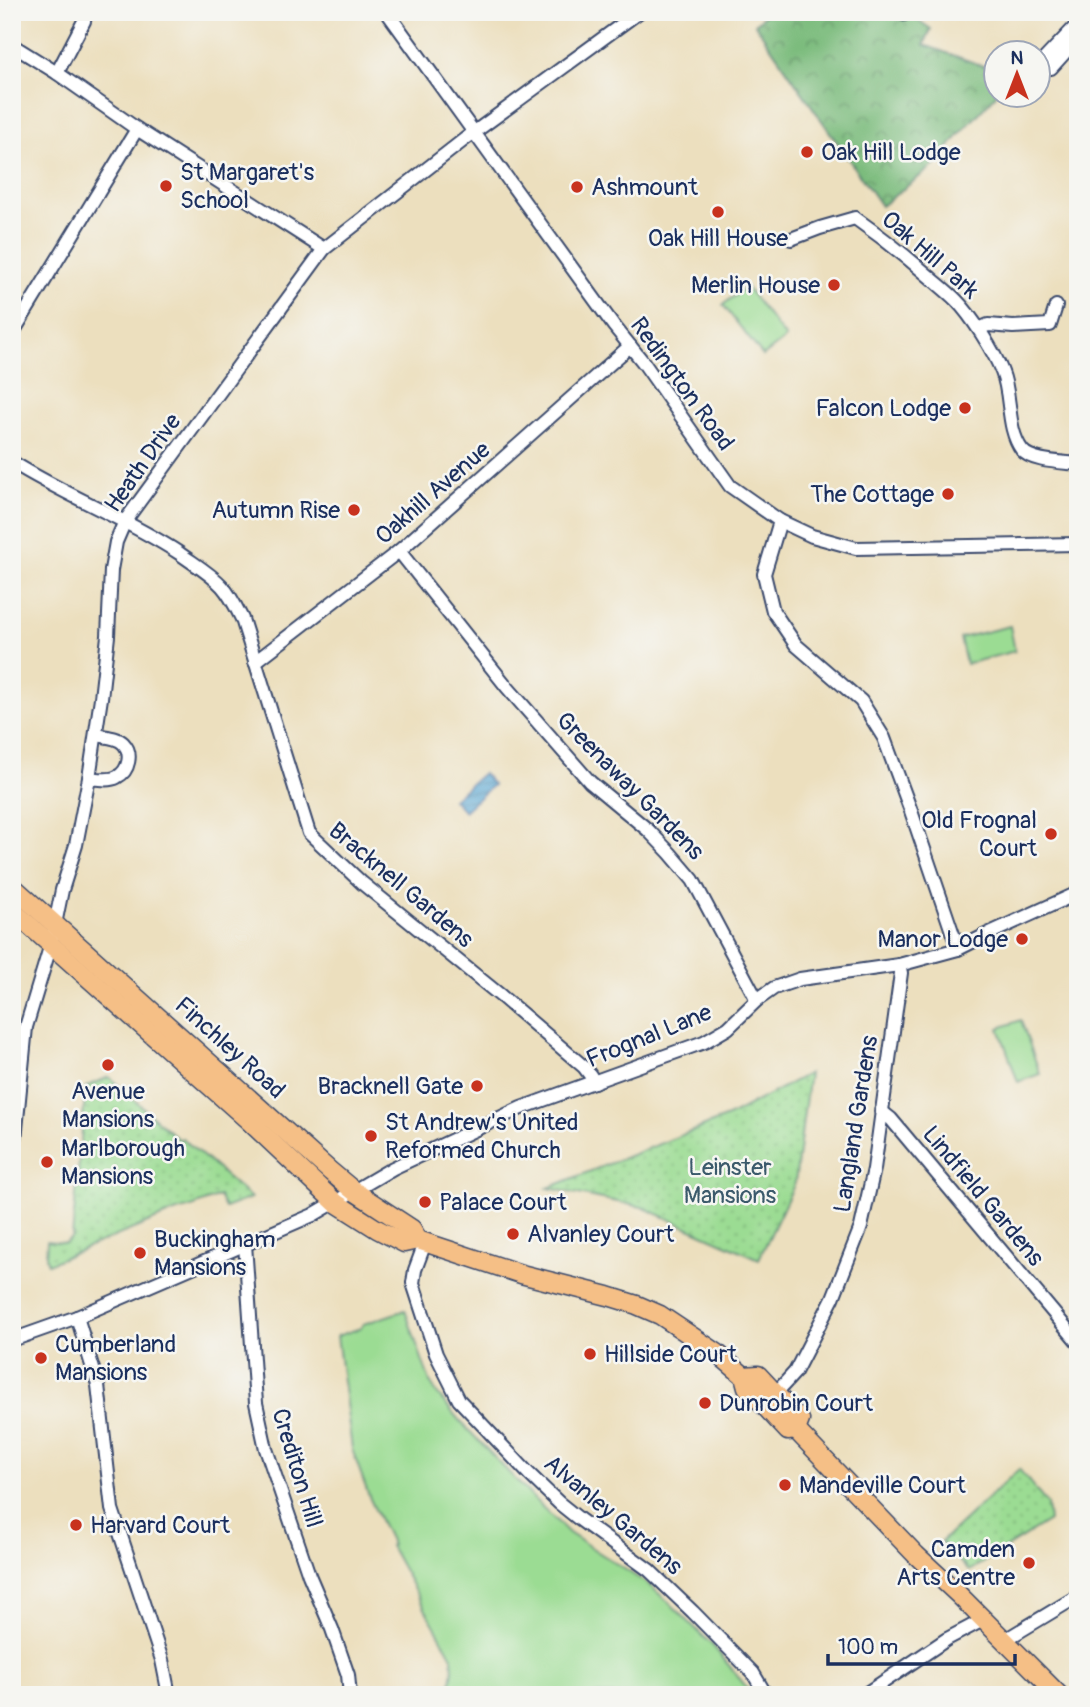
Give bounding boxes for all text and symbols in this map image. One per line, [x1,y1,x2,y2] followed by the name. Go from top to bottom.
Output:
[982,38,1052,108] north arrow
[1011,46,1024,70] text: N
[821,138,961,167] place label: Oak Hill Lodge
[799,144,815,160] marker: Oak Hill Lodge
[180,158,314,215] place label: St Margaret's School
[591,173,698,202] place label: Ashmount
[158,178,174,194] marker: St Margaret's School
[569,179,585,195] marker: Ashmount
[710,204,726,220] marker: Oak Hill House
[875,205,985,305] street label: Oak Hill Park
[648,224,788,253] place label: Oak Hill House
[691,271,820,300] place label: Merlin House
[826,277,842,293] marker: Merlin House
[624,312,740,456] street label: Redington Road
[816,394,951,423] place label: Falcon Lodge
[957,400,973,416] marker: Falcon Lodge
[98,408,188,518] street label: Heath Drive
[370,435,496,551] street label: Oakhill Avenue
[810,480,934,509] place label: The Cottage
[940,486,956,502] marker: The Cottage
[211,496,340,525] place label: Autumn Rise
[346,502,362,518] marker: Autumn Rise
[550,706,710,866] street label: Greenaway Gardens
[921,806,1037,863] place label: Old Frognal Court
[323,816,479,954] street label: Bracknell Gardens
[1043,826,1059,842] marker: Old Frognal Court
[878,925,1008,954] place label: Manor Lodge
[1014,931,1030,947] marker: Manor Lodge
[169,991,291,1105] street label: Finchley Road
[582,998,716,1074] street label: Frognal Lane
[828,1033,884,1215] street label: Langland Gardens
[100,1057,116,1073] marker: Avenue Mansions
[318,1072,463,1101] place label: Bracknell Gate
[62,1077,154,1134] place label: Avenue Mansions
[469,1078,485,1094] marker: Bracknell Gate
[385,1108,579,1165] place label: St Andrew's United Reformed Church
[916,1120,1050,1272] street label: Lindfield Gardens
[363,1128,379,1144] marker: St Andrew's United Reformed Church
[61,1134,185,1191] place label: Marlborough Mansions
[684,1153,776,1210] park label: Leinster Mansions
[39,1154,55,1170] marker: Marlborough Mansions
[439,1188,567,1217] place label: Palace Court
[417,1194,433,1210] marker: Palace Court
[527,1220,674,1249] place label: Alvanley Court
[154,1225,276,1282] place label: Buckingham Mansions
[505,1226,521,1242] marker: Alvanley Court
[132,1245,148,1261] marker: Buckingham Mansions
[55,1330,176,1387] place label: Cumberland Mansions
[604,1340,737,1369] place label: Hillside Court
[582,1346,598,1362] marker: Hillside Court
[33,1350,49,1366] marker: Cumberland Mansions
[719,1389,873,1418] place label: Dunrobin Court
[697,1395,713,1411] marker: Dunrobin Court
[265,1405,329,1531] street label: Crediton Hill
[538,1449,688,1581] street label: Alvanley Gardens
[799,1471,966,1500] place label: Mandeville Court
[777,1477,793,1493] marker: Mandeville Court
[90,1511,230,1540] place label: Harvard Court
[68,1517,84,1533] marker: Harvard Court
[896,1535,1015,1592] place label: Camden Arts Centre
[1021,1555,1037,1571] marker: Camden Arts Centre
[828,1623,1015,1667] scale bar
[838,1634,898,1661] text: 100 m

